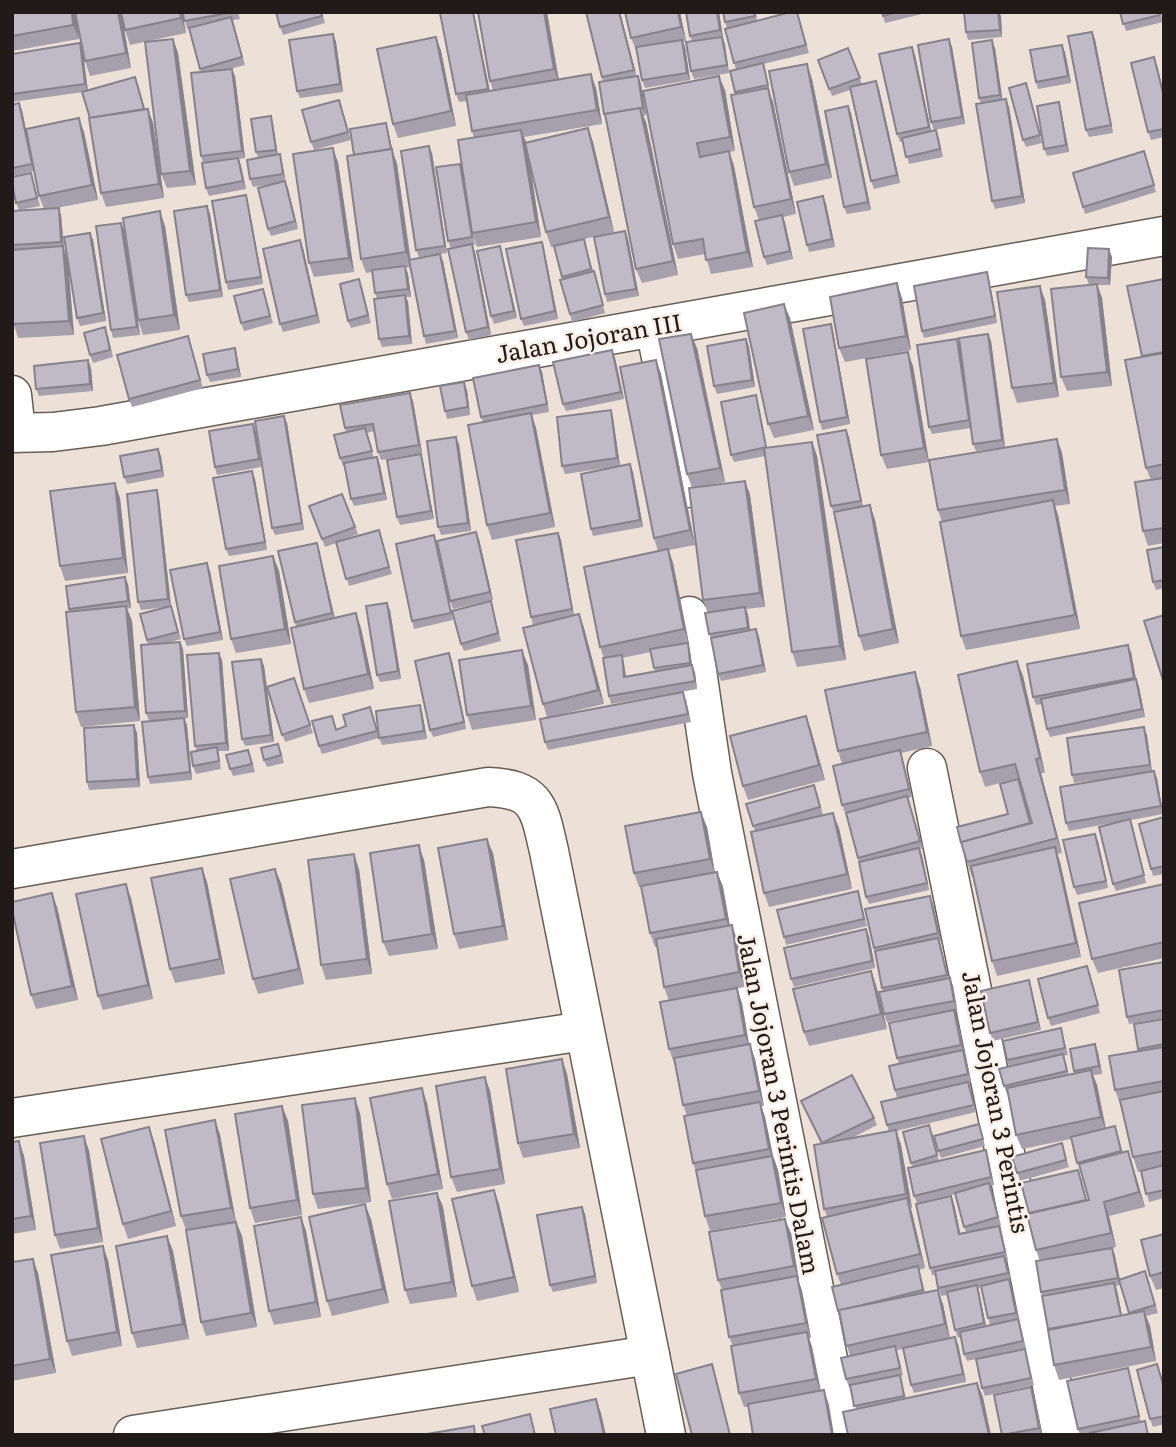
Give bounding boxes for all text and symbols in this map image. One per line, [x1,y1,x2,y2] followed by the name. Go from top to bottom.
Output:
[493,303,685,370] street label: Jalan Jojoran III
[730,930,831,1277] street label: Jalan Jojoran 3 Perintis Dalam
[955,967,1040,1236] street label: Jalan Jojoran 3 Perintis

